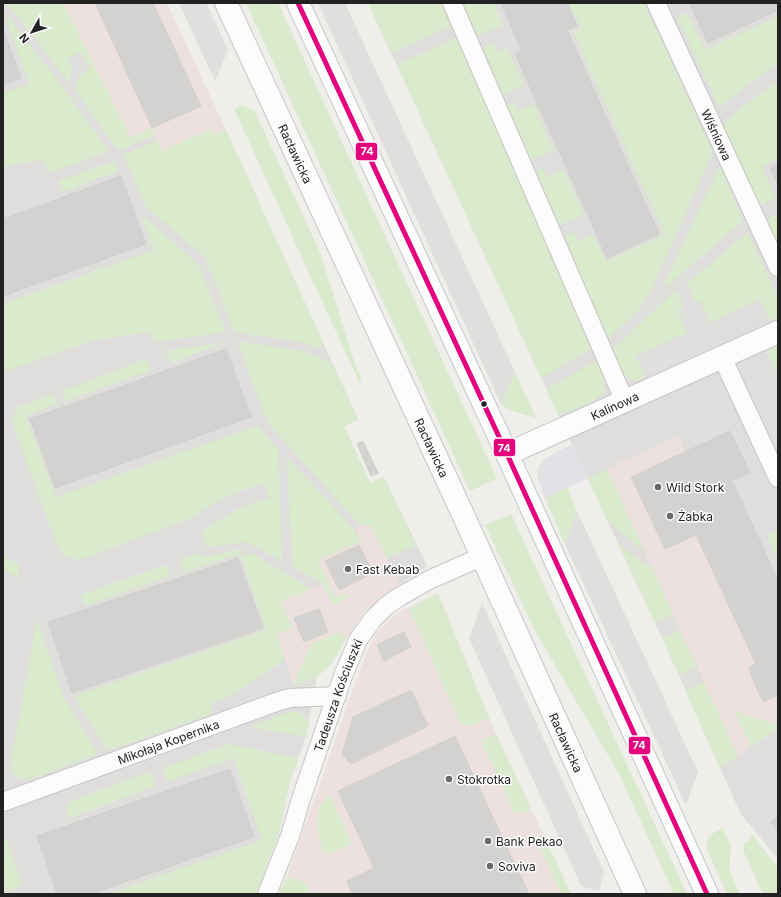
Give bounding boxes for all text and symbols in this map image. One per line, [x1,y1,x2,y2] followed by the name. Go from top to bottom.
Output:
[12,12,52,52] north arrow
[16,31,32,46] text: N
[699,107,735,163] street label: Wiśniowa
[276,121,316,186] street label: Racławicka
[355,142,378,161] line badge: 74
[360,144,374,158] text: 74
[588,388,641,423] street label: Kalinowa
[479,399,489,409] unlabelled marker
[412,415,452,480] street label: Racławicka
[493,438,516,457] line badge: 74
[497,441,511,455] text: 74
[666,480,725,495] place label: Wild Stork
[653,482,663,492] marker: Wild Stork
[678,509,713,524] place label: Żabka
[665,511,675,521] marker: Żabka
[356,562,419,577] place label: Fast Kebab
[343,564,353,574] marker: Fast Kebab
[310,637,365,753] street label: Tadeusza Kościuszki
[546,710,586,775] street label: Racławicka
[115,716,221,767] street label: Mikołaja Kopernika
[628,736,651,755] line badge: 74
[632,738,646,752] text: 74
[457,772,511,787] place label: Stokrotka
[444,774,454,784] marker: Stokrotka
[496,834,563,849] place label: Bank Pekao
[483,836,493,846] marker: Bank Pekao
[498,859,536,874] place label: Soviva
[485,861,495,871] marker: Soviva

